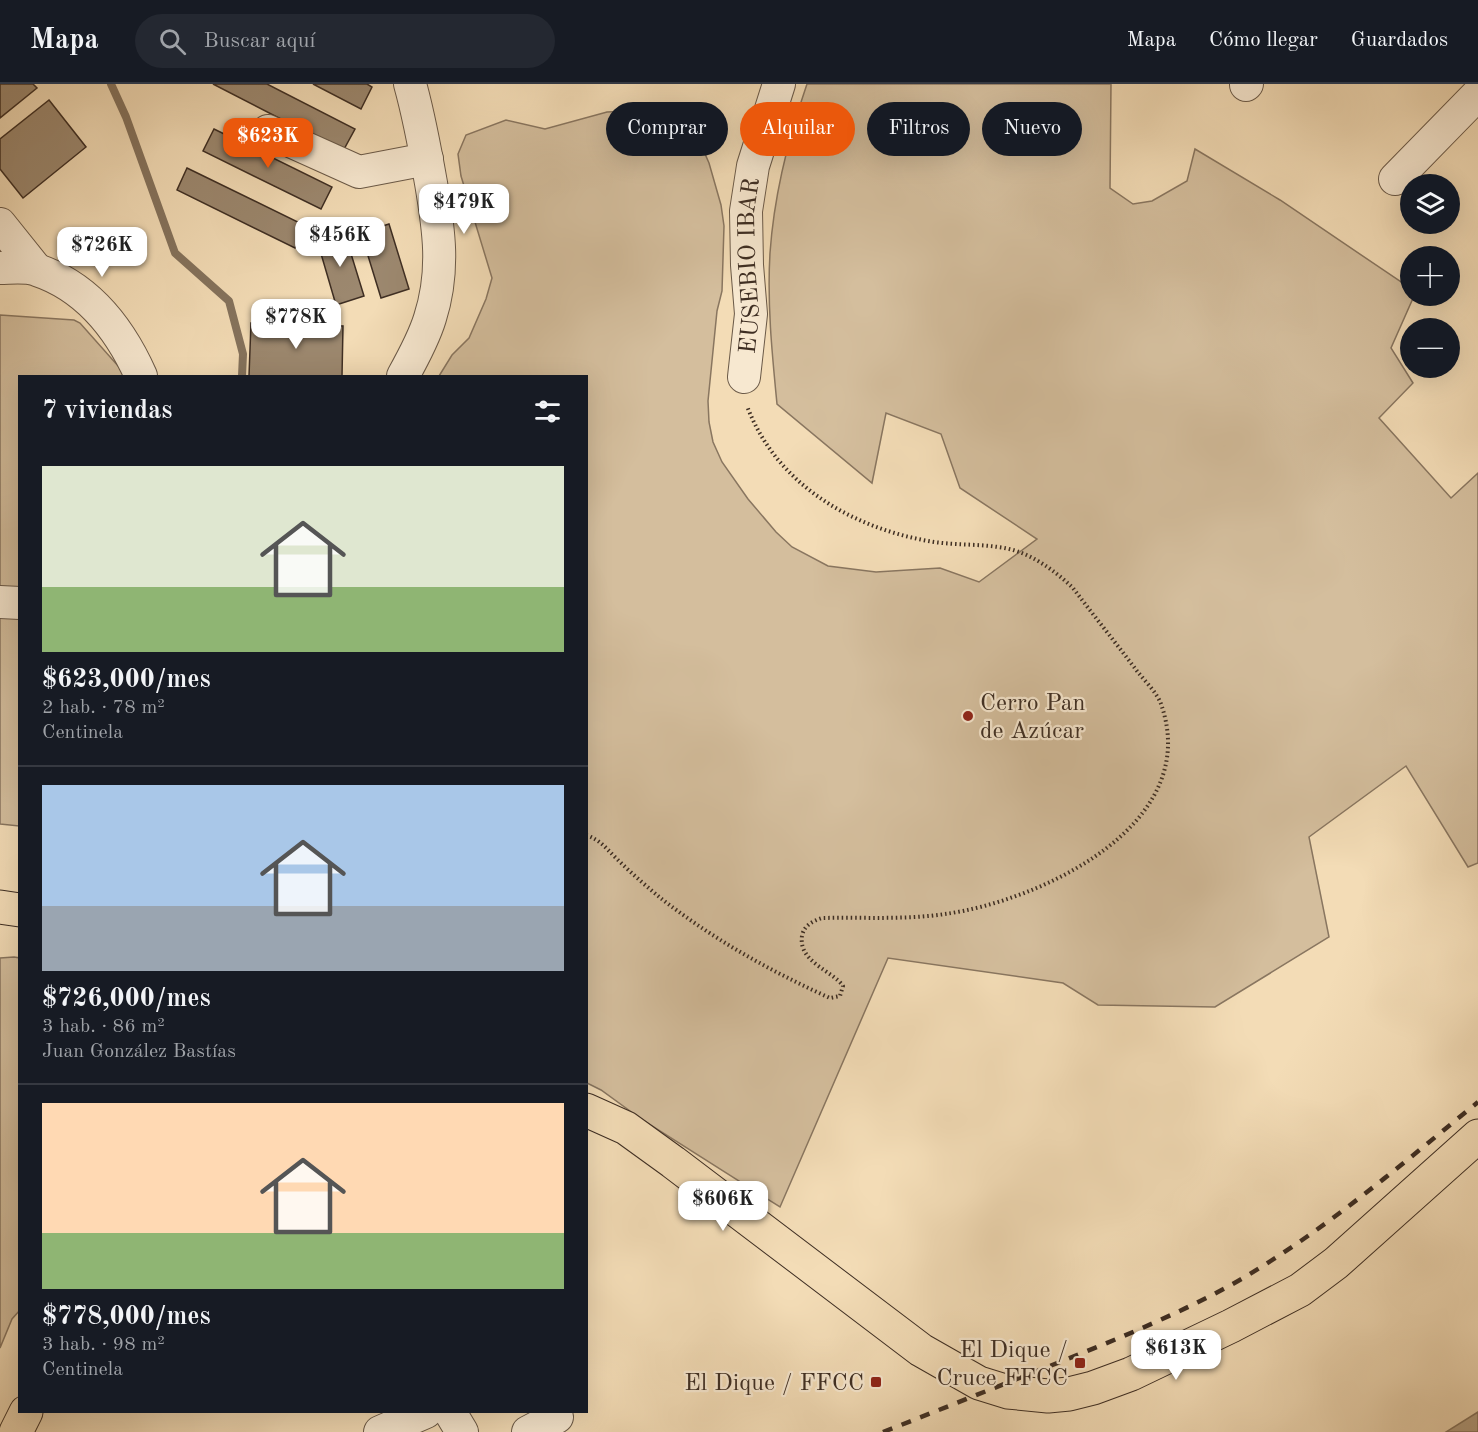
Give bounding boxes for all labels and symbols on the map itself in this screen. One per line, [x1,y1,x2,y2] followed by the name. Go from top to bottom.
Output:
[226,118,310,169] pin: $623K
[736,176,765,355] street label: EUSEBIO IBAR
[422,184,506,235] pin: $479K
[298,217,382,268] pin: $456K
[60,227,144,278] pin: $726K
[254,299,338,350] pin: $778K
[980,692,1086,744] place label: Cerro Pan de Azúcar
[961,709,975,723] marker: Cerro Pan de Azúcar
[681,1181,765,1232] pin: $606K
[1134,1330,1218,1381] pin: $613K
[936,1339,1068,1391] place label: El Dique / Cruce FFCC
[1073,1356,1087,1370] marker: El Dique / Cruce FFCC
[684,1372,864,1396] place label: El Dique / FFCC
[869,1375,883,1389] marker: El Dique / FFCC

